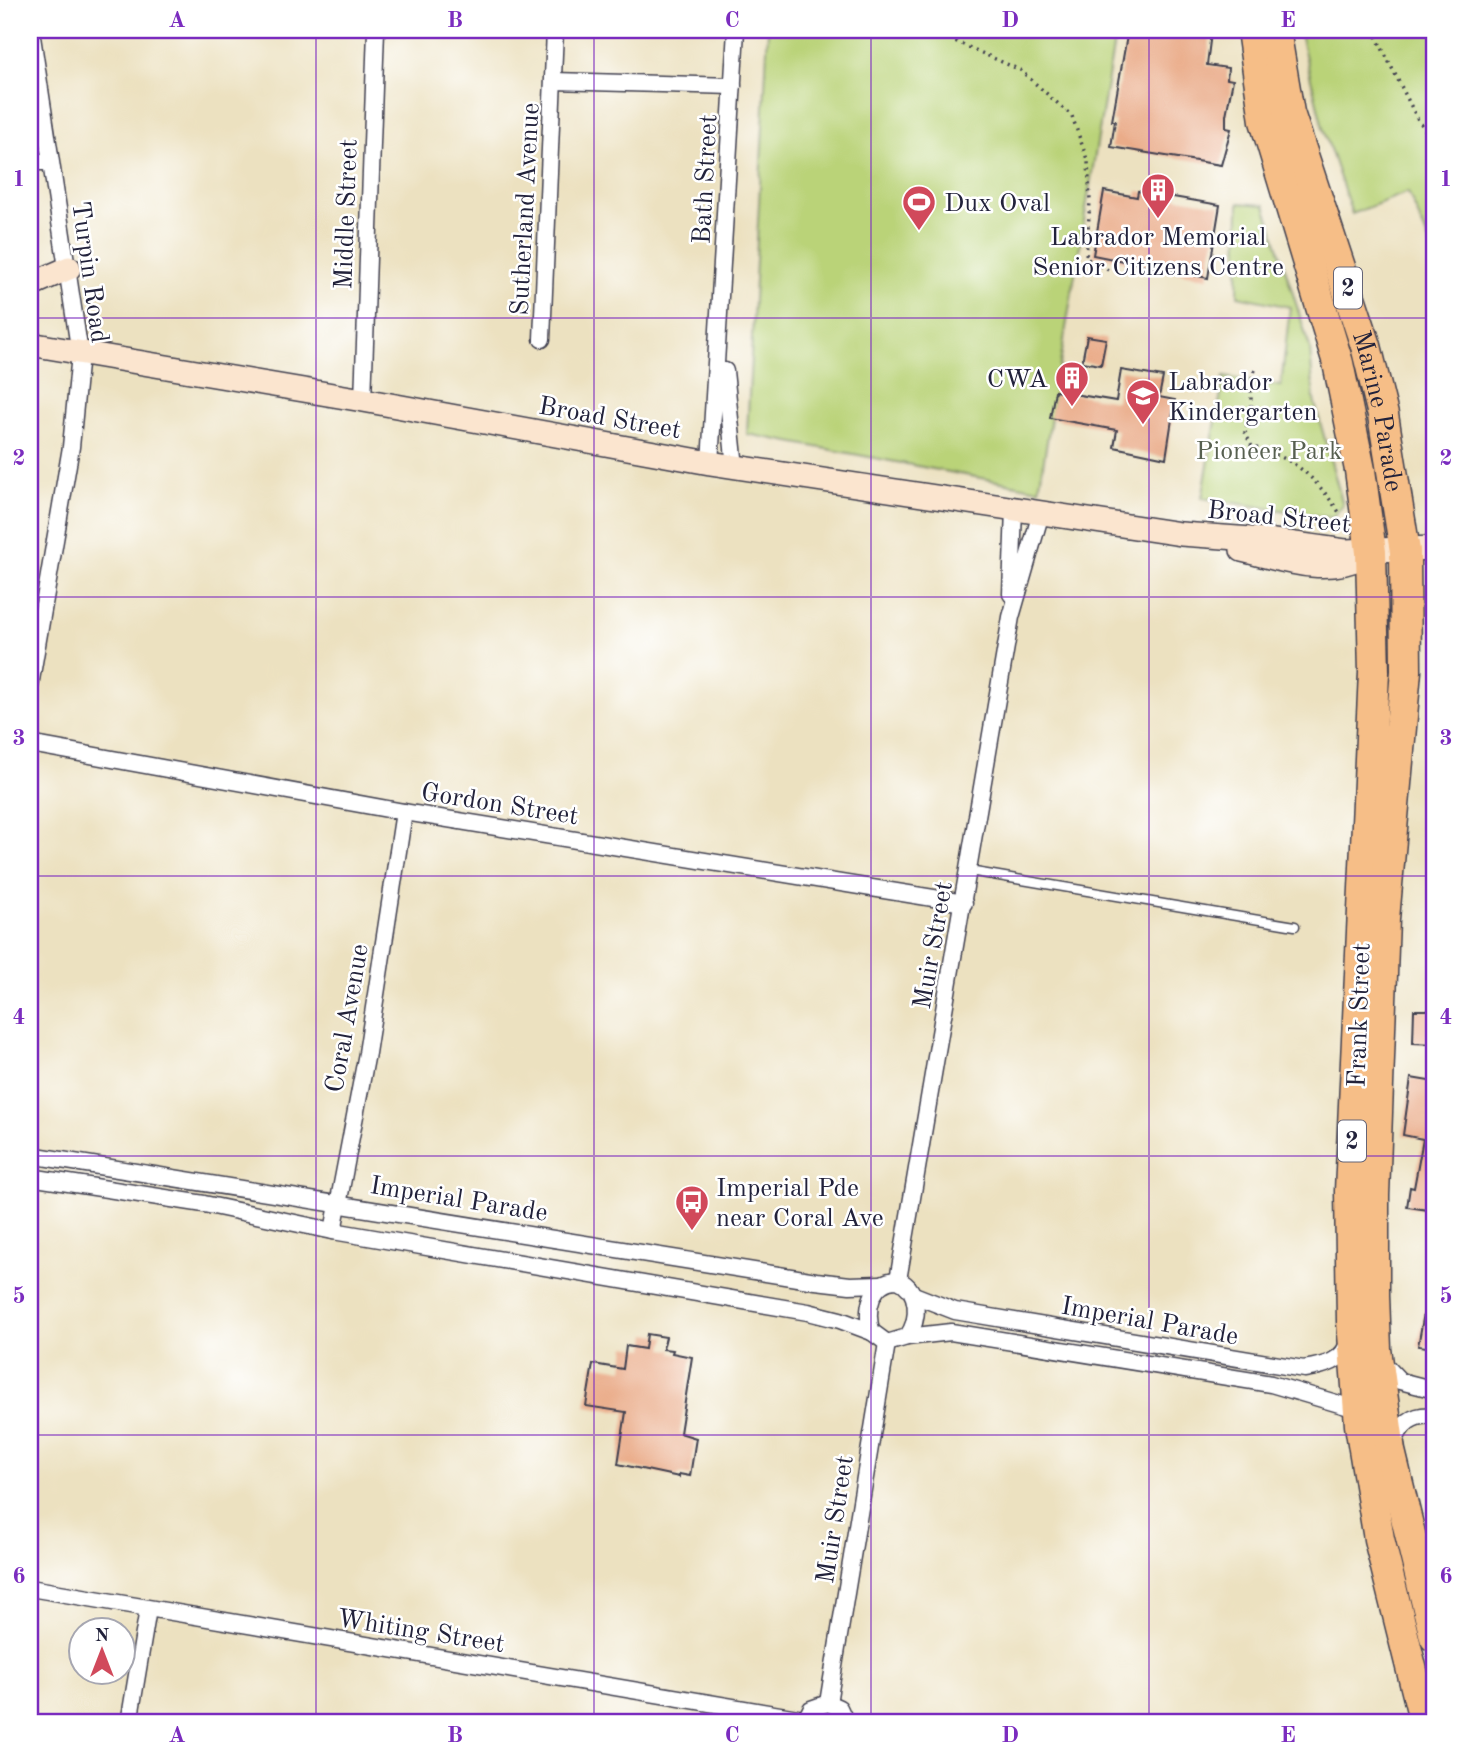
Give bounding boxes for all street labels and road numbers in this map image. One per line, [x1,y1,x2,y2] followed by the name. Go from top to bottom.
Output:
[507,102,545,316] street label: Sutherland Avenue
[690,113,722,245] street label: Bath Street
[331,138,363,290] street label: Middle Street
[66,200,112,345] street label: Turpin Road
[1334,268,1362,309] road number: 2
[1347,328,1406,494] street label: Marine Parade
[536,394,683,444] street label: Broad Street
[1206,498,1352,538] street label: Broad Street
[419,780,580,830] street label: Gordon Street
[910,879,958,1011] street label: Muir Street
[322,942,374,1095] street label: Coral Avenue
[1344,942,1376,1088] street label: Frank Street
[1338,1120,1366,1162] road number: 2
[368,1173,549,1227] street label: Imperial Parade
[1059,1294,1240,1350] street label: Imperial Parade
[813,1453,859,1585] street label: Muir Street
[335,1606,506,1658] street label: Whiting Street

